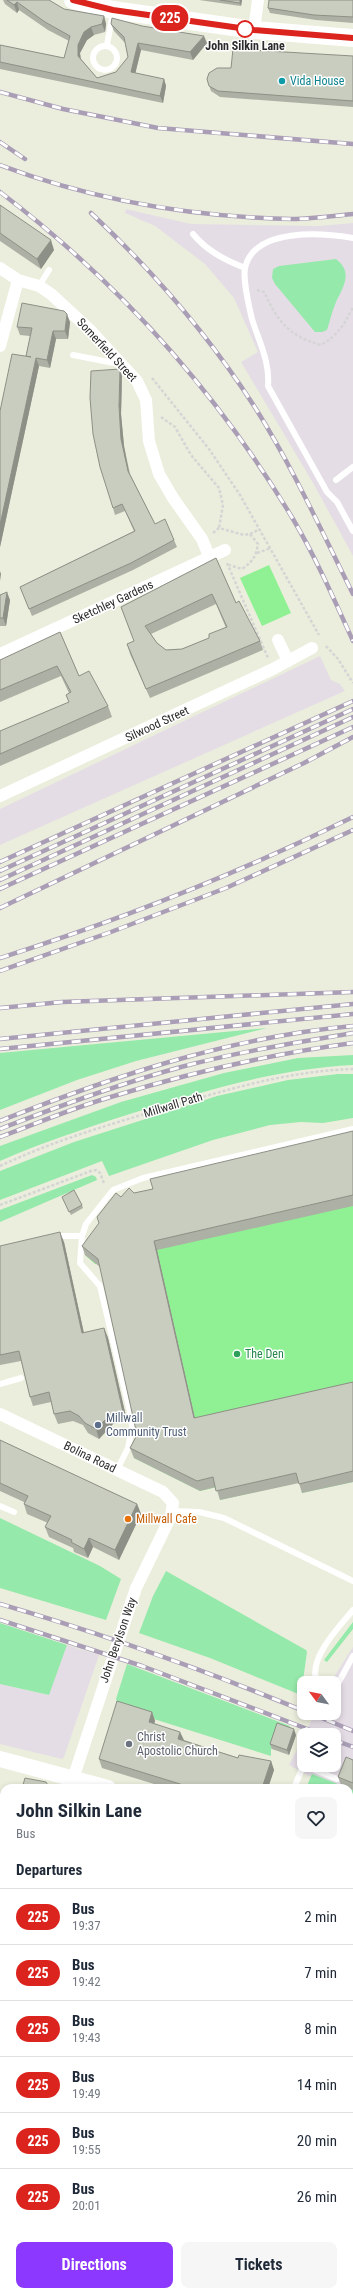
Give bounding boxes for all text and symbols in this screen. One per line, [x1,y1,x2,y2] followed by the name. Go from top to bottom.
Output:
[147,5,193,31] line badge: 225
[159,10,181,26] text: 225
[236,20,254,38] marker: John Silkin Lane
[205,39,285,53] place label: John Silkin Lane
[290,74,345,88] place label: Vida House
[277,76,287,86] marker: Vida House
[74,315,140,385] street label: Somerfield Street
[70,577,156,627] street label: Sketchley Gardens
[123,703,191,745] street label: Silwood Street
[142,1089,204,1121] street label: Millwall Path
[245,1347,284,1361] place label: The Den
[232,1349,242,1359] marker: The Den
[106,1411,187,1439] place label: Millwall Community Trust
[93,1420,103,1430] marker: Millwall Community Trust
[62,1438,118,1476] street label: Bolina Road
[136,1512,197,1526] place label: Millwall Cafe
[123,1514,133,1524] marker: Millwall Cafe
[97,1595,139,1685] street label: John Berylson Way
[297,1676,341,1720] north arrow
[297,1676,341,1772] map controls
[297,1728,341,1772] button: layers
[137,1730,218,1758] place label: Christ Apostolic Church
[124,1739,134,1749] marker: Christ Apostolic Church
[295,1797,337,1839] button: heart
[16,1799,142,1822] text: John Silkin Lane
[16,1826,35,1841] text: Bus
[16,1861,82,1879] text: Departures
[72,1900,95,1918] text: Bus
[304,1908,337,1926] text: 2 min
[27,1909,49,1925] text: 225
[72,1918,101,1933] text: 19:37
[72,1956,95,1974] text: Bus
[304,1964,337,1982] text: 7 min
[27,1965,49,1981] text: 225
[72,1974,101,1989] text: 19:42
[72,2012,95,2030] text: Bus
[304,2020,337,2038] text: 8 min
[27,2021,49,2037] text: 225
[72,2030,101,2045] text: 19:43
[72,2068,95,2086] text: Bus
[297,2076,337,2094] text: 14 min
[27,2077,49,2093] text: 225
[72,2086,101,2101] text: 19:49
[72,2124,95,2142] text: Bus
[297,2132,337,2150] text: 20 min
[27,2133,49,2149] text: 225
[72,2142,101,2157] text: 19:55
[72,2180,95,2198] text: Bus
[297,2188,337,2206] text: 26 min
[27,2189,49,2205] text: 225
[72,2198,101,2213] text: 20:01
[16,2242,173,2288] button: Directions
[181,2242,337,2288] button: Tickets

